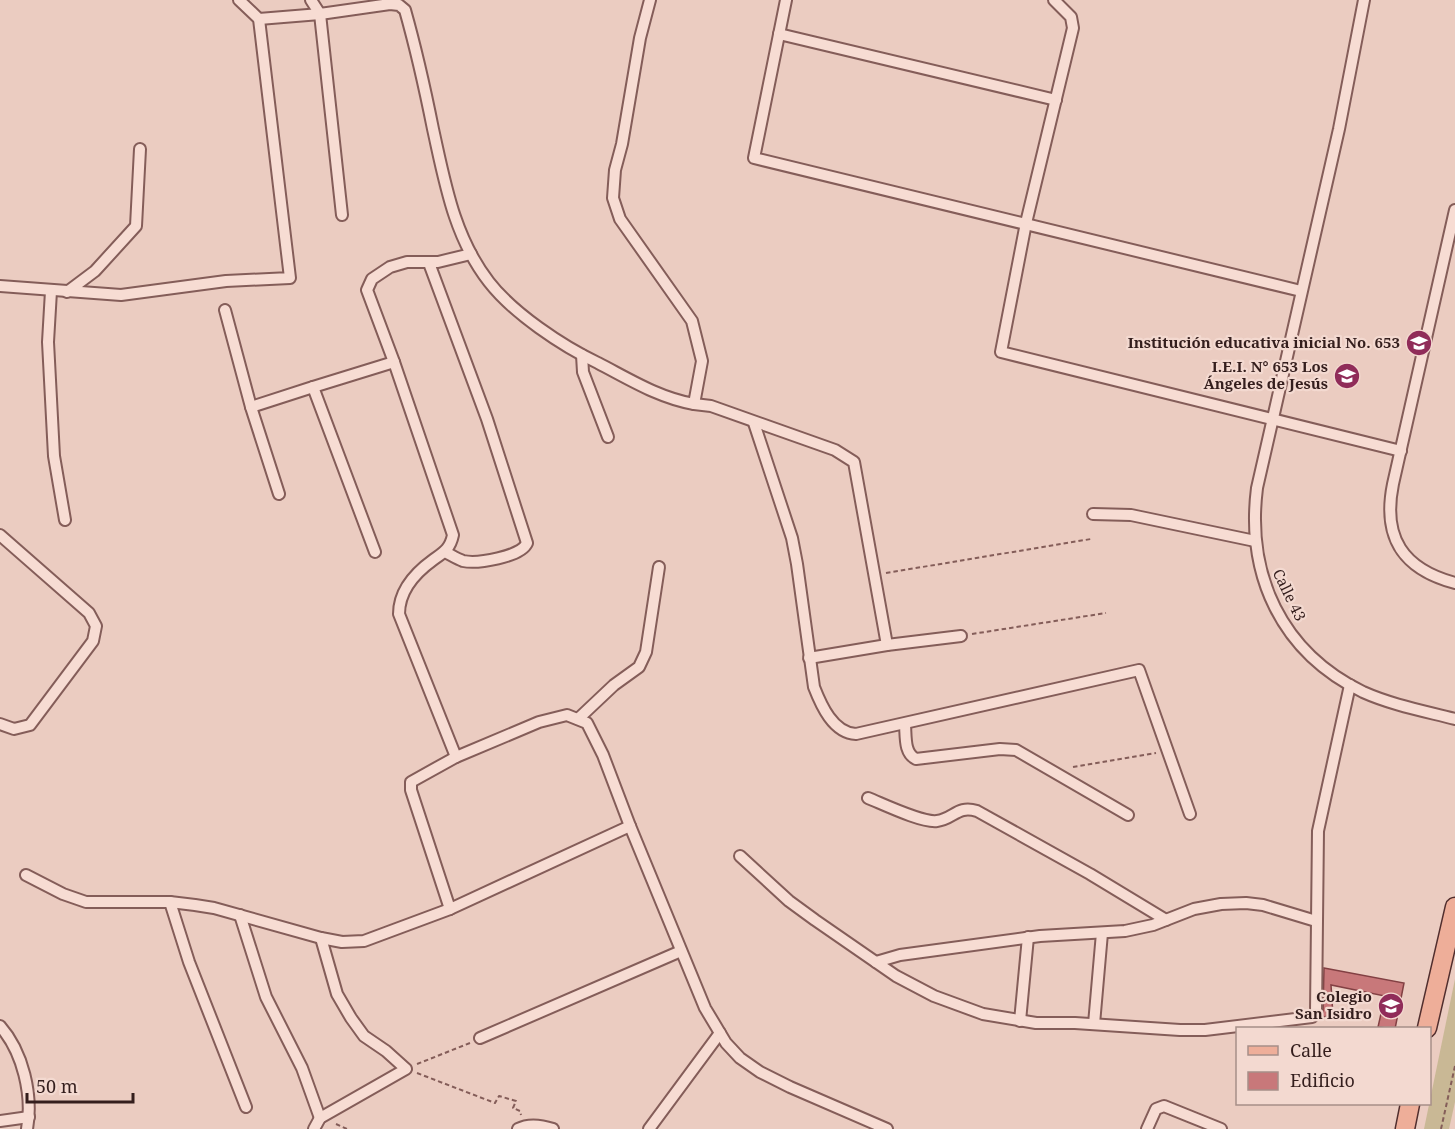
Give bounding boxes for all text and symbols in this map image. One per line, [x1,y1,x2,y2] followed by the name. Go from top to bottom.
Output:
[1404,328,1434,358] school or university icon: Institución educativa inicial No. 653
[1128,332,1400,352] place label: Institución educativa inicial No. 653
[1204,356,1328,393] place label: I.E.I. N° 653 Los Ángeles de Jesús
[1332,361,1362,391] school or university icon: I.E.I. N° 653 Los Ángeles de Jesús
[1269,565,1311,624] street label: Calle 43
[1295,986,1372,1023] place label: Colegio San Isidro
[1376,991,1406,1021] school or university icon: Colegio San Isidro
[1236,1027,1431,1105] legend
[1290,1038,1332,1062] text: Calle
[27,1066,134,1104] scale bar
[1290,1068,1355,1092] text: Edificio
[36,1074,78,1098] text: 50 m

